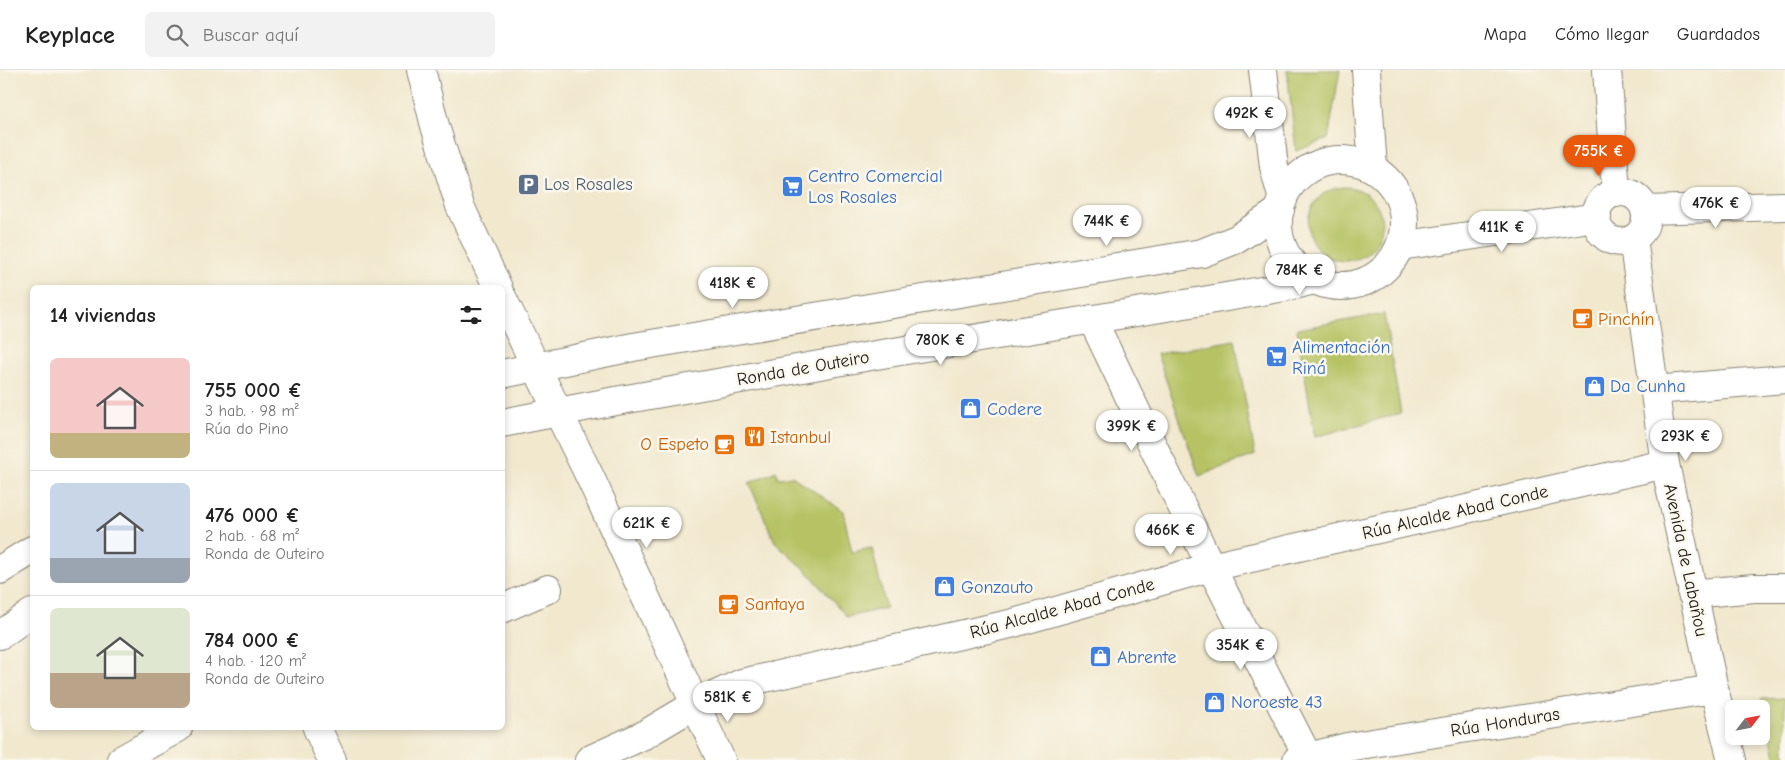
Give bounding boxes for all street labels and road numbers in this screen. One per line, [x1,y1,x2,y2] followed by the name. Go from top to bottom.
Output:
[735,346,871,390] street label: Ronda de Outeiro
[1360,481,1550,544] street label: Rúa Alcalde Abad Conde
[1659,482,1712,638] street label: Avenida de Labañou
[968,574,1157,643] street label: Rúa Alcalde Abad Conde
[1449,704,1561,741] street label: Rúa Honduras

